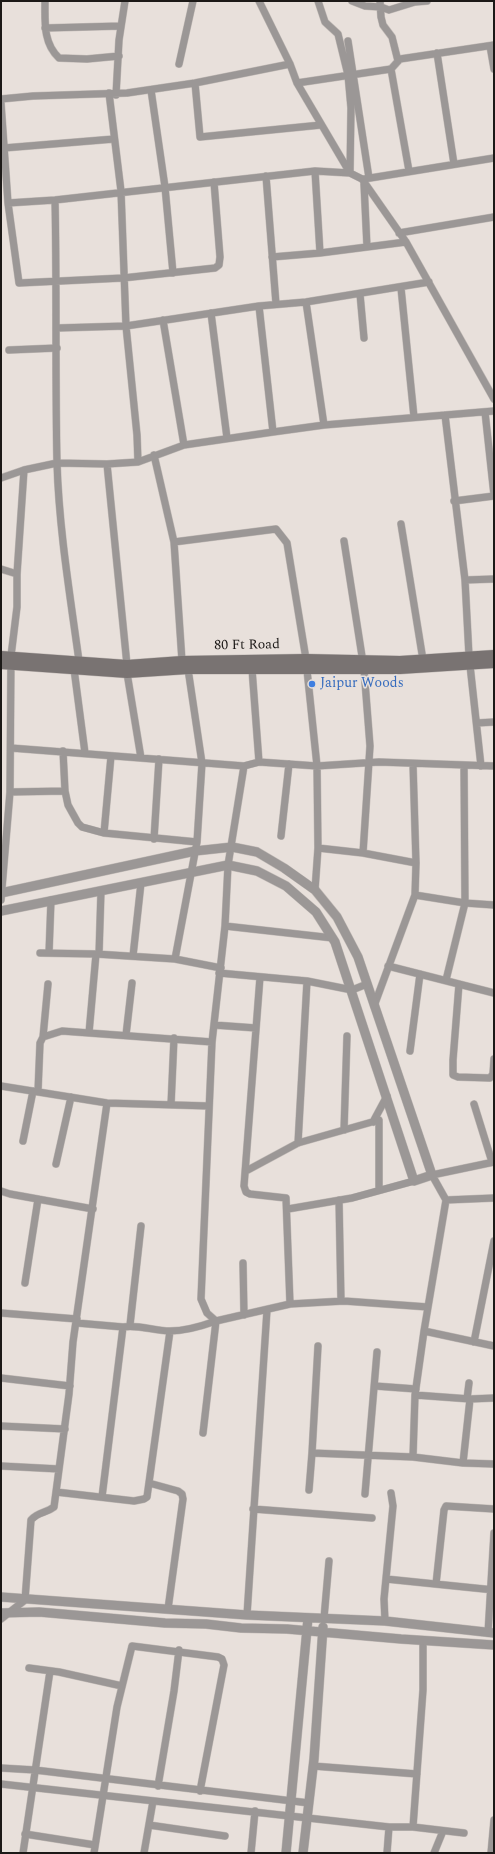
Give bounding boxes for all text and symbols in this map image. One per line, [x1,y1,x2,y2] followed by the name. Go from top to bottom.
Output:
[214,637,280,655] street label: 80 Ft Road
[320,676,404,692] place label: Jaipur Woods
[307,679,317,689] marker: Jaipur Woods

